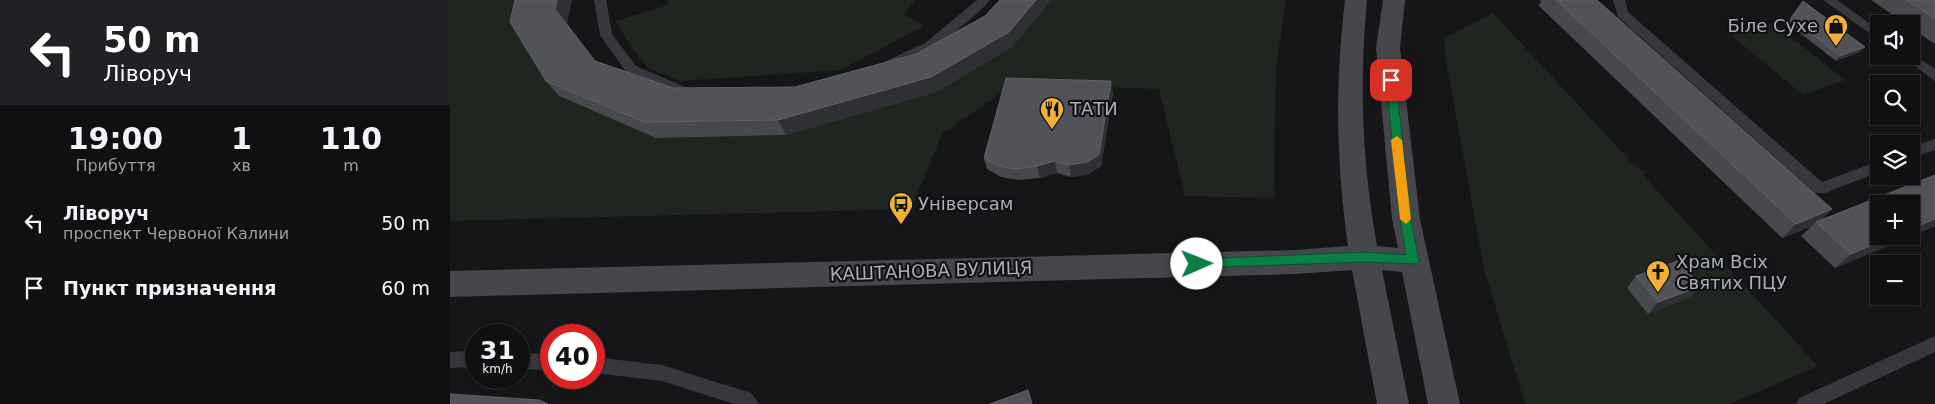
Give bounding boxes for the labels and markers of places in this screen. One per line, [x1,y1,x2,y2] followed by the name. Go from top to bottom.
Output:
[1823,13,1849,47] shop icon: Біле Сухе
[1727,15,1818,36] place label: Біле Сухе
[1370,59,1412,101] pin
[1039,96,1065,130] restaurant icon: ТАТИ
[1069,98,1118,119] place label: ТАТИ
[888,191,914,225] bus stop icon: Універсам
[918,193,1013,214] place label: Універсам
[1676,251,1787,293] place label: Храм Всіх Святих ПЦУ
[1645,259,1671,293] church icon: Храм Всіх Святих ПЦУ

